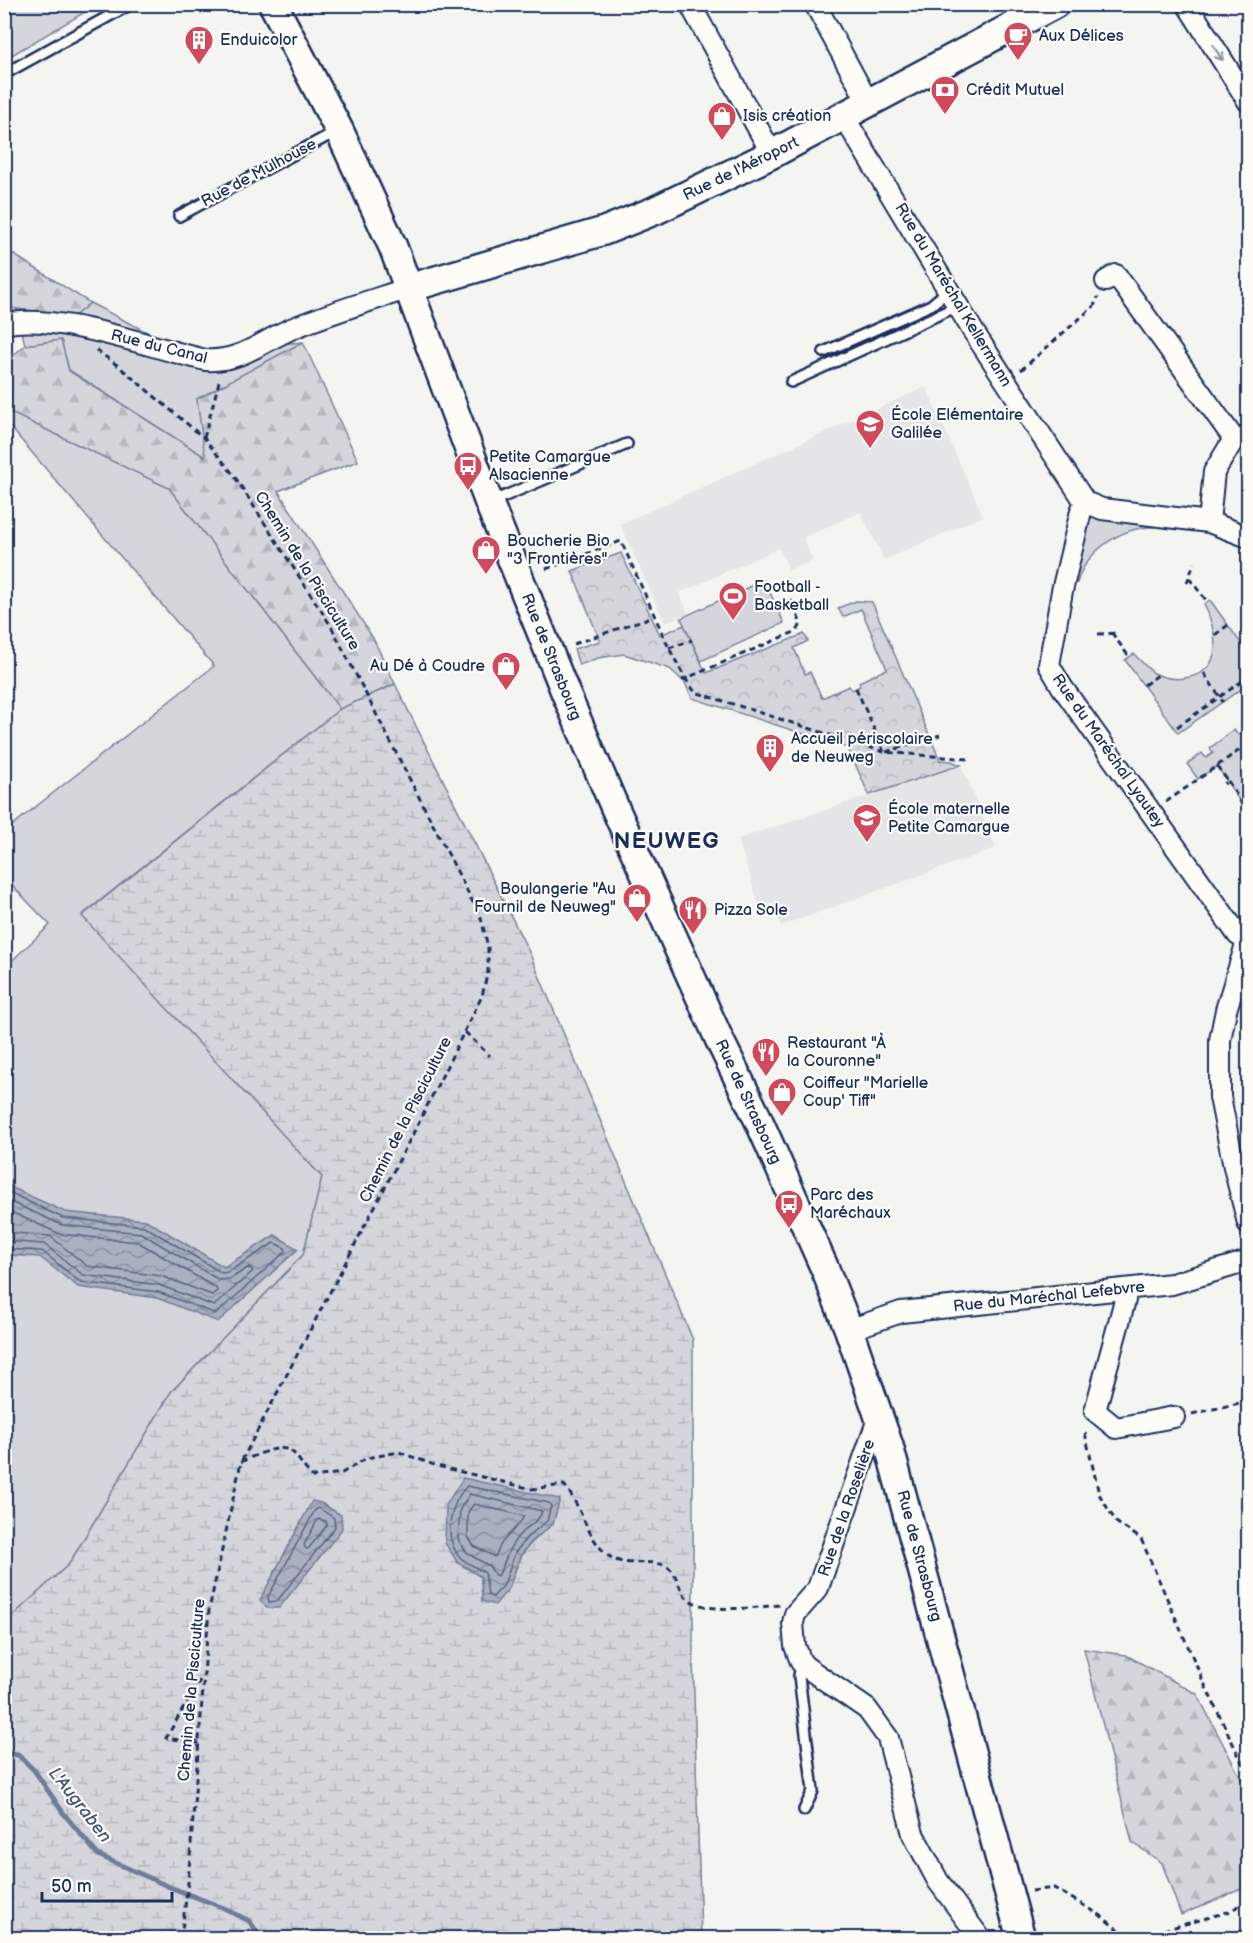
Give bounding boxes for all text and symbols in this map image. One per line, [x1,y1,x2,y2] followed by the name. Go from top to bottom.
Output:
[1002,20,1034,62] cafe icon: Aux Délices
[183,24,215,66] building icon: Enduicolor
[1039,27,1124,46] place label: Aux Délices
[220,31,298,50] place label: Enduicolor
[1212,44,1224,61] one-way arrow
[929,74,961,116] bank icon: Crédit Mutuel
[966,81,1064,100] place label: Crédit Mutuel
[706,100,738,142] shop icon: Isis création
[743,107,831,126] place label: Isis création
[680,133,802,205] street label: Rue de l'Aéroport
[198,134,320,211] street label: Rue de Mulhouse
[891,200,1015,390] street label: Rue du Maréchal Kellermann
[109,326,209,368] street label: Rue du Canal
[891,404,1024,443] place label: École Elémentaire Galilée
[854,408,886,450] school or university icon: École Elémentaire Galilée
[489,448,611,485] place label: Petite Camargue Alsacienne
[452,450,484,492] bus stop icon: Petite Camargue Alsacienne
[250,488,364,654] street label: Chemin de la Pisciculture
[507,532,610,569] place label: Boucherie Bio "3 Frontières"
[470,534,502,576] shop icon: Boucherie Bio "3 Frontières"
[754,578,829,615] place label: Football - Basketball
[717,580,749,622] sports icon: Football - Basketball
[517,591,585,723] street label: Rue de Strasbourg
[490,650,522,692] shop icon: Au Dé à Coudre
[370,657,486,676] place label: Au Dé à Coudre
[1048,671,1169,832] street label: Rue du Maréchal Lyautey
[791,730,933,767] place label: Accueil périscolaire de Neuweg
[754,732,786,774] building icon: Accueil périscolaire de Neuweg
[888,798,1011,837] place label: École maternelle Petite Camargue
[851,802,883,844] school or university icon: École maternelle Petite Camargue
[614,828,720,855] district label: NEUWEG
[474,880,616,917] place label: Boulangerie "Au Fournil de Neuweg"
[621,882,653,924] shop icon: Boulangerie "Au Fournil de Neuweg"
[677,894,709,936] restaurant icon: Pizza Sole
[714,901,788,920] place label: Pizza Sole
[787,1032,886,1071] place label: Restaurant "À la Couronne"
[356,1033,456,1206] street label: Chemin de la Pisciculture
[750,1036,782,1078] restaurant icon: Restaurant "À la Couronne"
[711,1037,785,1167] street label: Rue de Strasbourg
[803,1074,929,1111] place label: Coiffeur "Marielle Coup' Tiff"
[766,1076,798,1118] shop icon: Coiffeur "Marielle Coup' Tiff"
[810,1186,891,1223] place label: Parc des Maréchaux
[773,1188,805,1230] bus stop icon: Parc des Maréchaux
[952,1277,1146,1316] street label: Rue du Maréchal Lefebvre
[815,1437,880,1579] street label: Rue de la Roselière
[892,1488,946,1624] street label: Rue de Strasbourg
[175,1597,210,1782] street label: Chemin de la Pisciculture
[44,1763,116,1847] water label: L'Augraben
[42,1865,172,1903] scale bar
[51,1876,92,1897] text: 50 m

